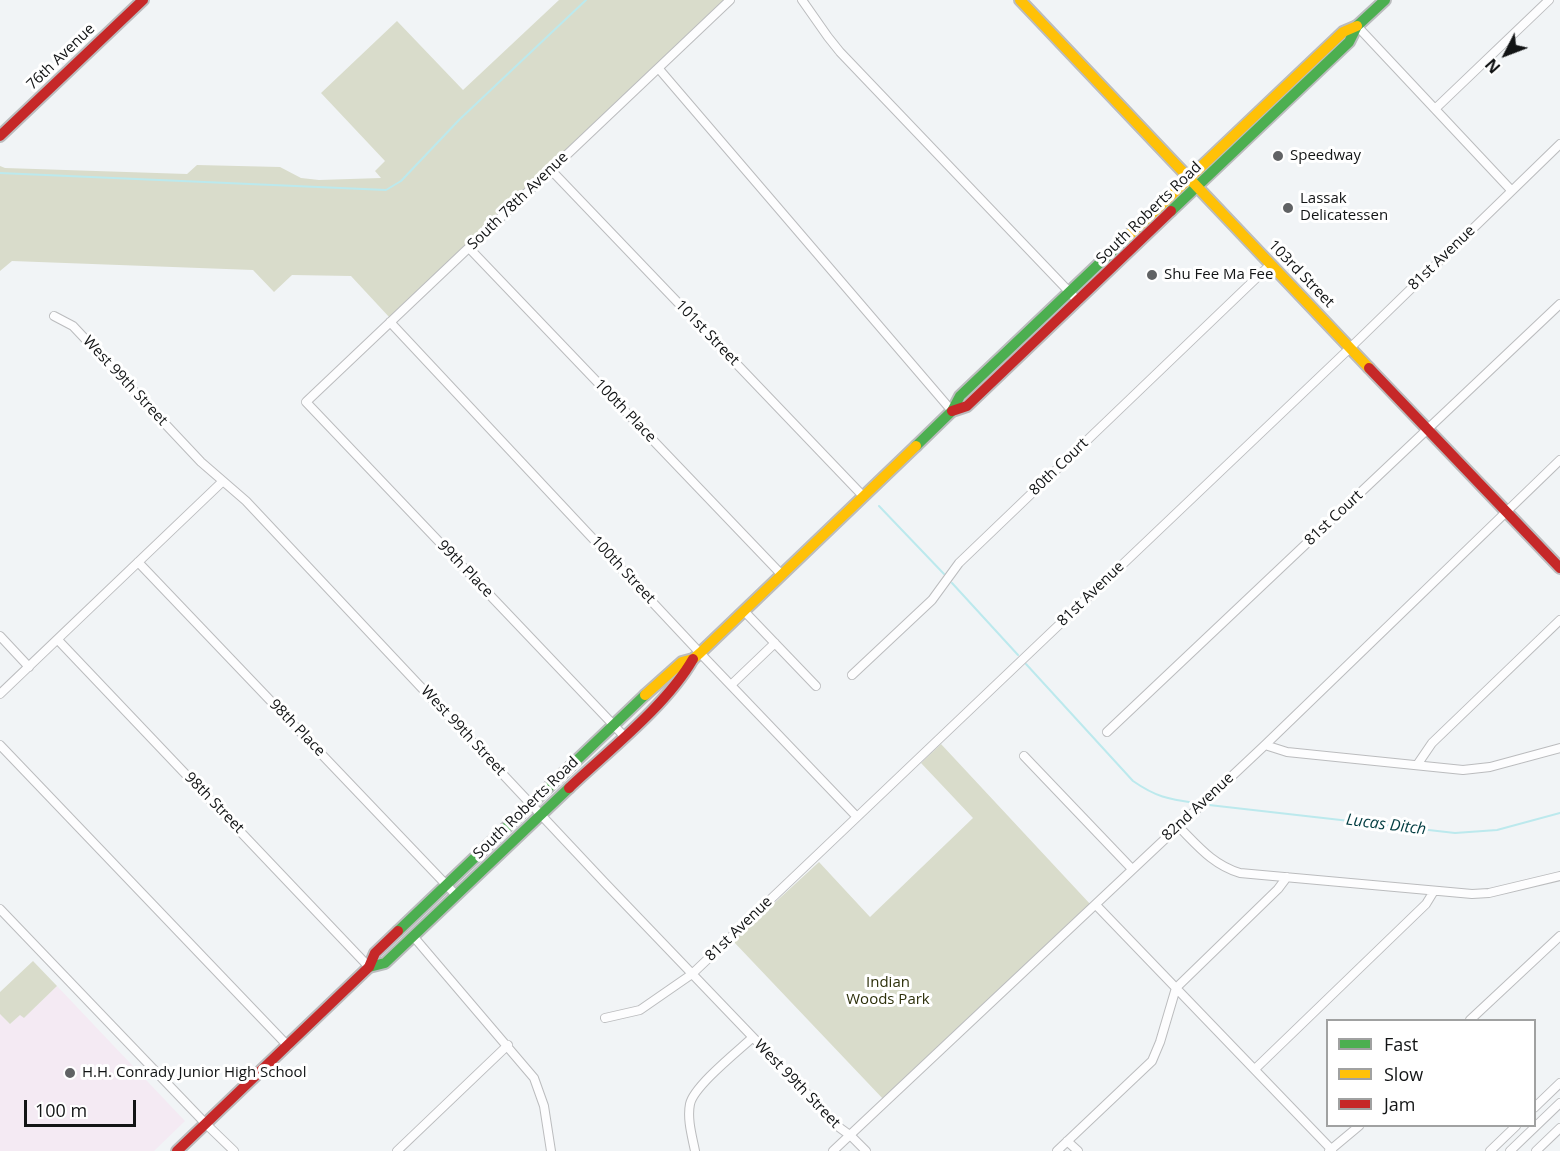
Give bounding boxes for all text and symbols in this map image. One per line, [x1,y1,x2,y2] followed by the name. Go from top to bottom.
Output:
[23,20,99,94] street label: 76th Avenue
[1476,24,1536,84] north arrow
[1480,54,1505,78] text: N
[1290,147,1361,165] place label: Speedway
[464,148,572,254] street label: South 78th Avenue
[1271,149,1285,163] marker: Speedway
[1093,158,1205,268] street label: South Roberts Road
[1300,190,1388,225] place label: Lassak Delicatessen
[1281,201,1295,215] marker: Lassak Delicatessen
[1405,222,1479,294] street label: 81st Avenue
[1264,237,1338,311] street label: 103rd Street
[1164,266,1273,284] place label: Shu Fee Ma Fee
[1145,268,1159,282] marker: Shu Fee Ma Fee
[671,297,743,369] street label: 101st Street
[79,332,171,430] street label: West 99th Street
[590,376,660,446] street label: 100th Place
[1026,435,1092,499] street label: 80th Court
[1301,487,1367,549] street label: 81st Court
[587,532,659,608] street label: 100th Street
[433,537,497,601] street label: 99th Place
[1054,558,1128,630] street label: 81st Avenue
[417,682,509,780] street label: West 99th Street
[265,696,329,760] street label: 98th Place
[470,753,582,863] street label: South Roberts Road
[181,769,247,837] street label: 98th Street
[1158,769,1238,845] street label: 82nd Avenue
[1345,811,1427,839] water label: Lucas Ditch
[702,893,776,965] street label: 81st Avenue
[846,974,930,1009] park label: Indian Woods Park
[1326,1019,1536,1127] legend
[1384,1032,1418,1056] text: Fast
[750,1036,844,1132] street label: West 99th Street
[1384,1062,1423,1086] text: Slow
[82,1064,306,1082] place label: H.H. Conrady Junior High School
[63,1066,77,1080] marker: H.H. Conrady Junior High School
[27,1088,140,1126] scale bar
[1384,1092,1416,1116] text: Jam
[35,1098,87,1122] text: 100 m

